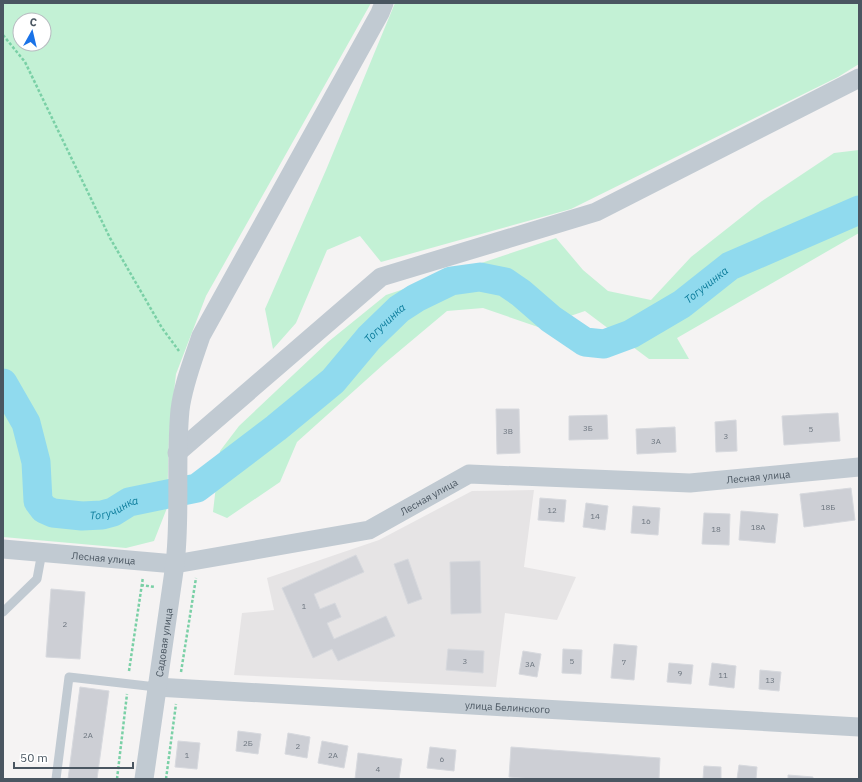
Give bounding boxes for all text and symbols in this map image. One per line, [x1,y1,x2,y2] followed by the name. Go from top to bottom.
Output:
[12,12,52,52] north arrow
[29,15,38,30] text: С
[681,263,731,306] water label: Тогучинка
[361,300,408,346] water label: Тогучинка
[583,423,593,433] house number: 3Б
[809,424,814,434] house number: 5
[503,426,513,436] house number: 3В
[724,431,729,441] house number: 3
[651,436,661,446] house number: 3А
[726,467,791,486] street label: Лесная улица
[398,475,460,518] street label: Лесная улица
[89,493,139,523] water label: Тогучинка
[821,502,835,512] house number: 18Б
[547,505,557,515] house number: 12
[590,511,600,521] house number: 14
[641,516,651,526] house number: 16
[751,522,765,532] house number: 18А
[711,524,721,534] house number: 18
[71,549,137,567] street label: Лесная улица
[302,601,307,611] house number: 1
[152,606,175,678] street label: Садовая улица
[63,619,68,629] house number: 2
[463,656,468,666] house number: 3
[570,656,575,666] house number: 5
[622,657,627,667] house number: 7
[525,659,535,669] house number: 3А
[678,668,683,678] house number: 9
[718,670,728,680] house number: 11
[765,675,775,685] house number: 13
[465,698,551,716] street label: улица Белинского
[83,730,93,740] house number: 2А
[243,738,253,748] house number: 2Б
[296,741,301,751] house number: 2
[14,744,133,770] scale bar
[20,750,48,765] text: 50 m
[185,750,190,760] house number: 1
[328,750,338,760] house number: 2А
[440,754,445,764] house number: 6
[376,764,381,774] house number: 4

